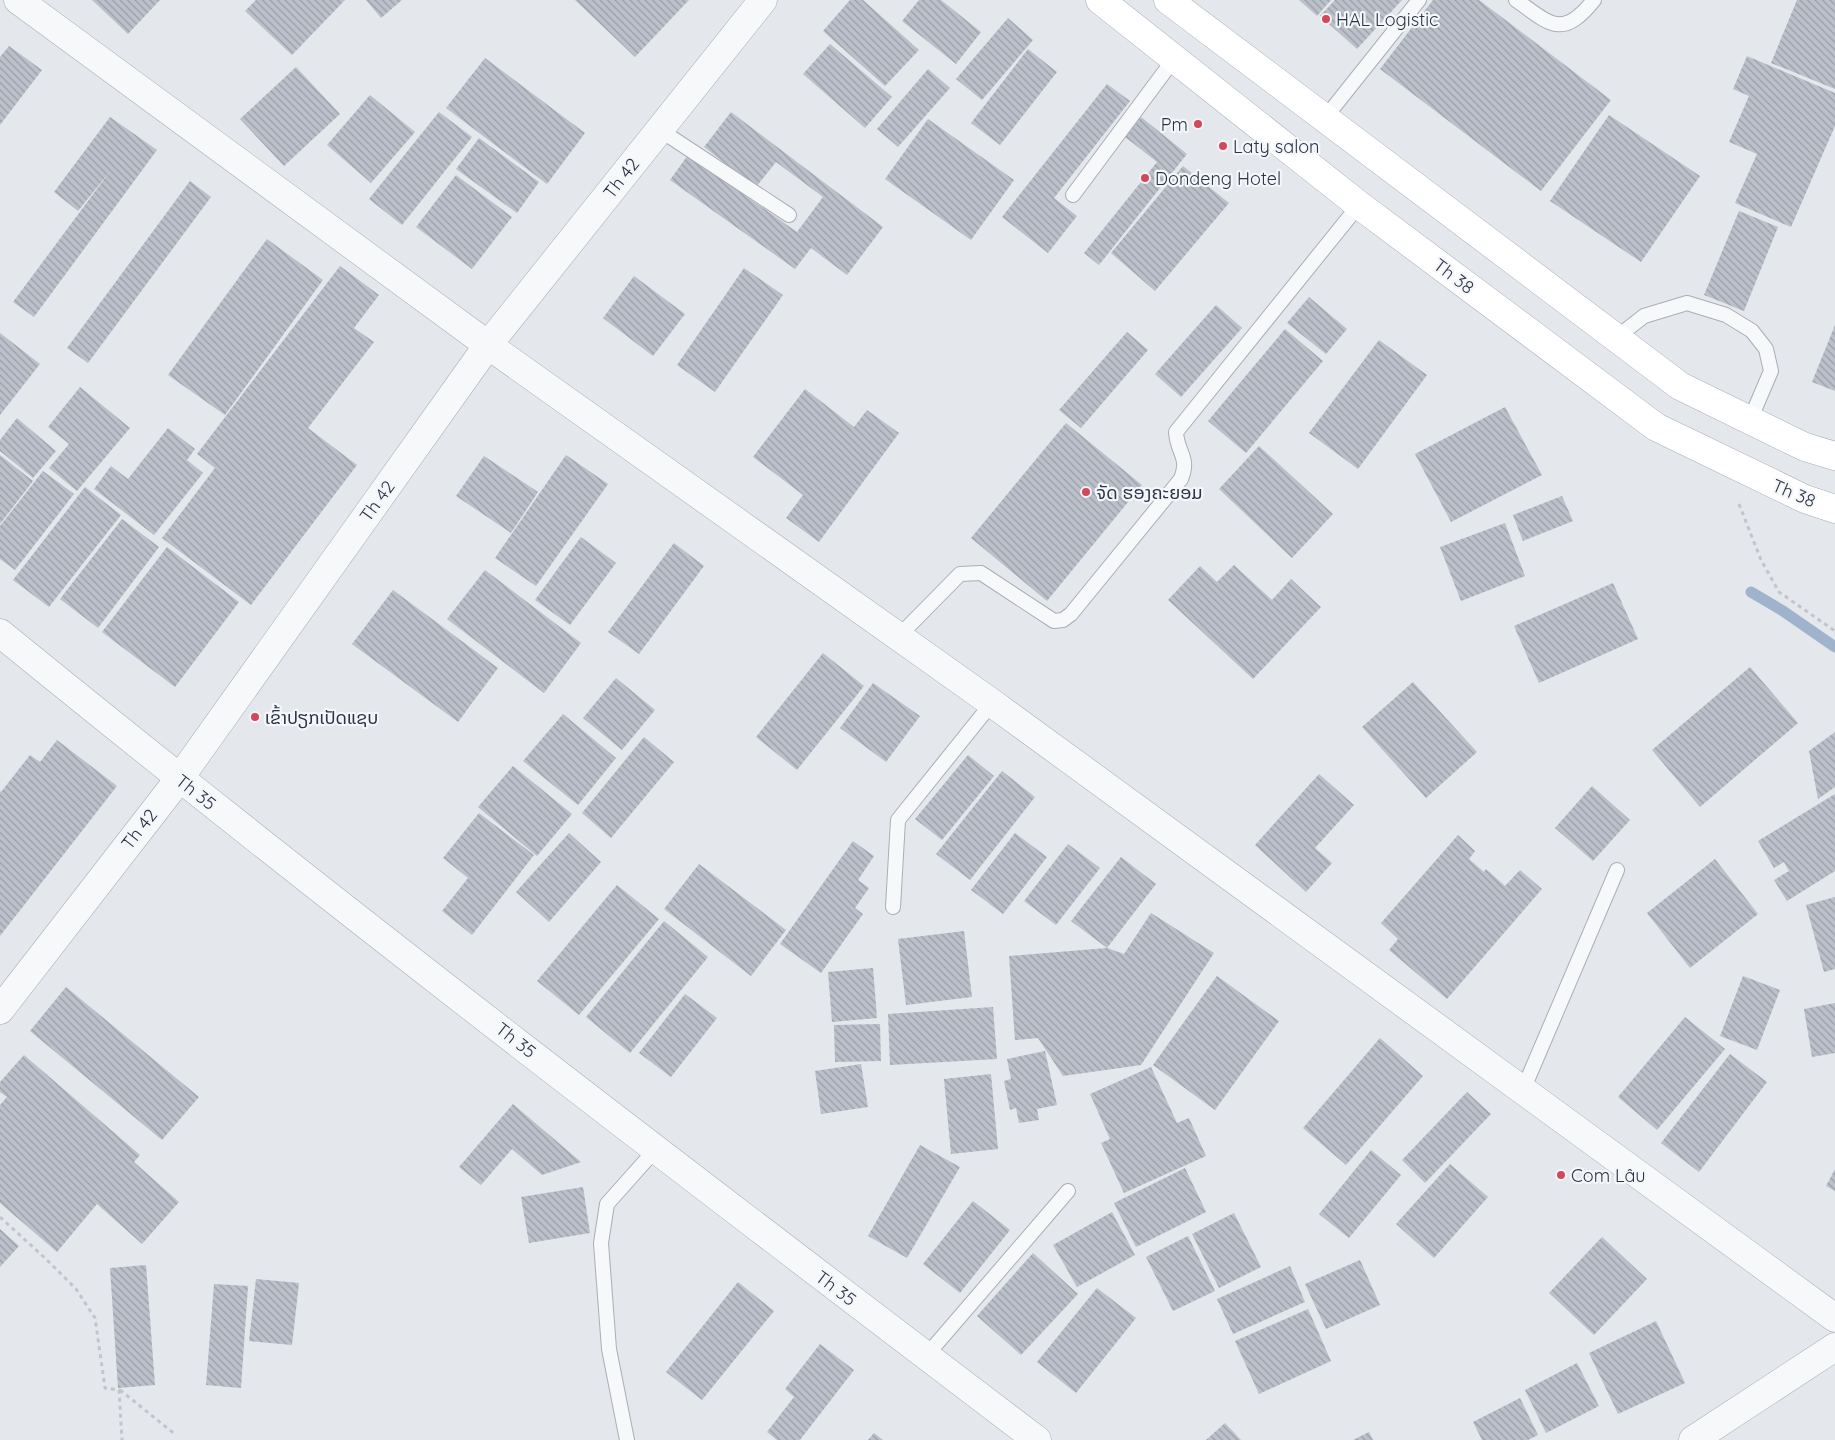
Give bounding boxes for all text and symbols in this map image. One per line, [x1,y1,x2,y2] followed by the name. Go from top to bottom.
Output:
[1336,8,1438,31] place label: HAL Logistic
[1320,13,1332,25] marker: HAL Logistic
[1161,113,1188,136] place label: Pm
[1192,118,1204,130] marker: Pm
[1233,135,1319,158] place label: Laty salon
[1217,140,1229,152] marker: Laty salon
[598,153,644,203] street label: Th 42
[1155,167,1281,190] place label: Dondeng Hotel
[1139,172,1151,184] marker: Dondeng Hotel
[1429,253,1479,299] street label: Th 38
[1769,474,1819,512] street label: Th 38
[354,476,400,526] street label: Th 42
[1096,481,1202,504] place label: ຈັດ ຮອງຄະຍອມ
[1080,486,1092,498] marker: ຈັດ ຮອງຄະຍອມ
[265,705,378,729] place label: ເຂົ້າປຽກເປັດແຊບ
[249,711,261,723] marker: ເຂົ້າປຽກເປັດແຊບ
[171,769,221,815] street label: Th 35
[116,804,162,854] street label: Th 42
[491,1017,541,1063] street label: Th 35
[1571,1164,1646,1187] place label: Com Lâu
[1555,1169,1567,1181] marker: Com Lâu
[811,1265,861,1311] street label: Th 35

